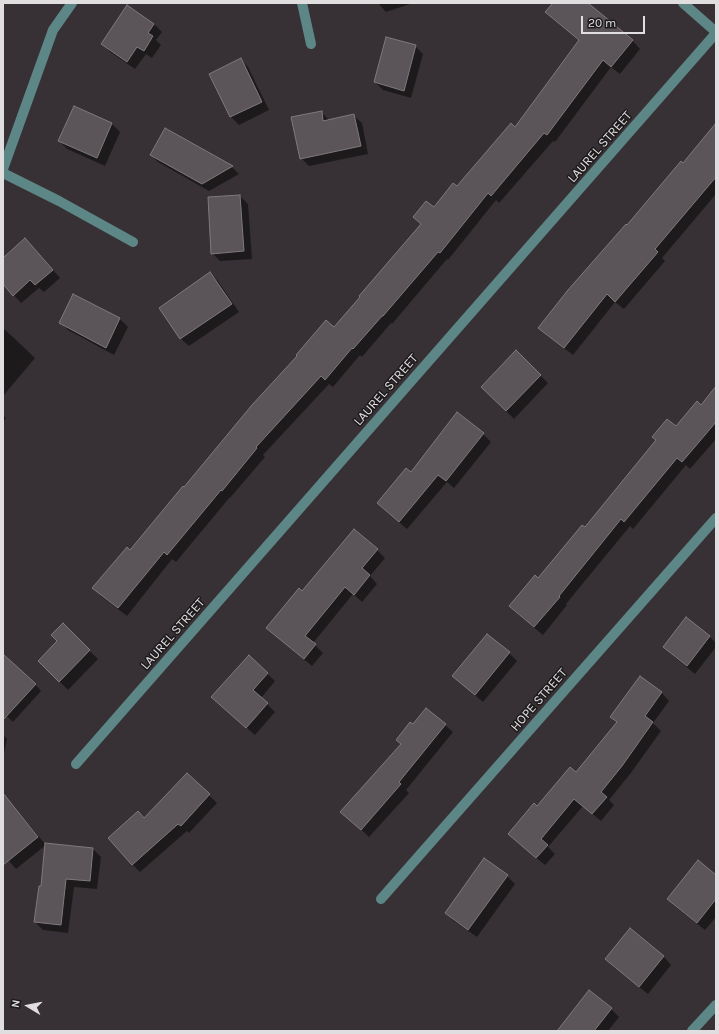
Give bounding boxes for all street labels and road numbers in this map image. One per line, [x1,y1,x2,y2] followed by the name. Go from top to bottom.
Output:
[565,108,635,186] street label: LAUREL STREET
[351,351,421,429] street label: LAUREL STREET
[138,595,208,673] street label: LAUREL STREET
[507,665,571,735] street label: HOPE STREET

